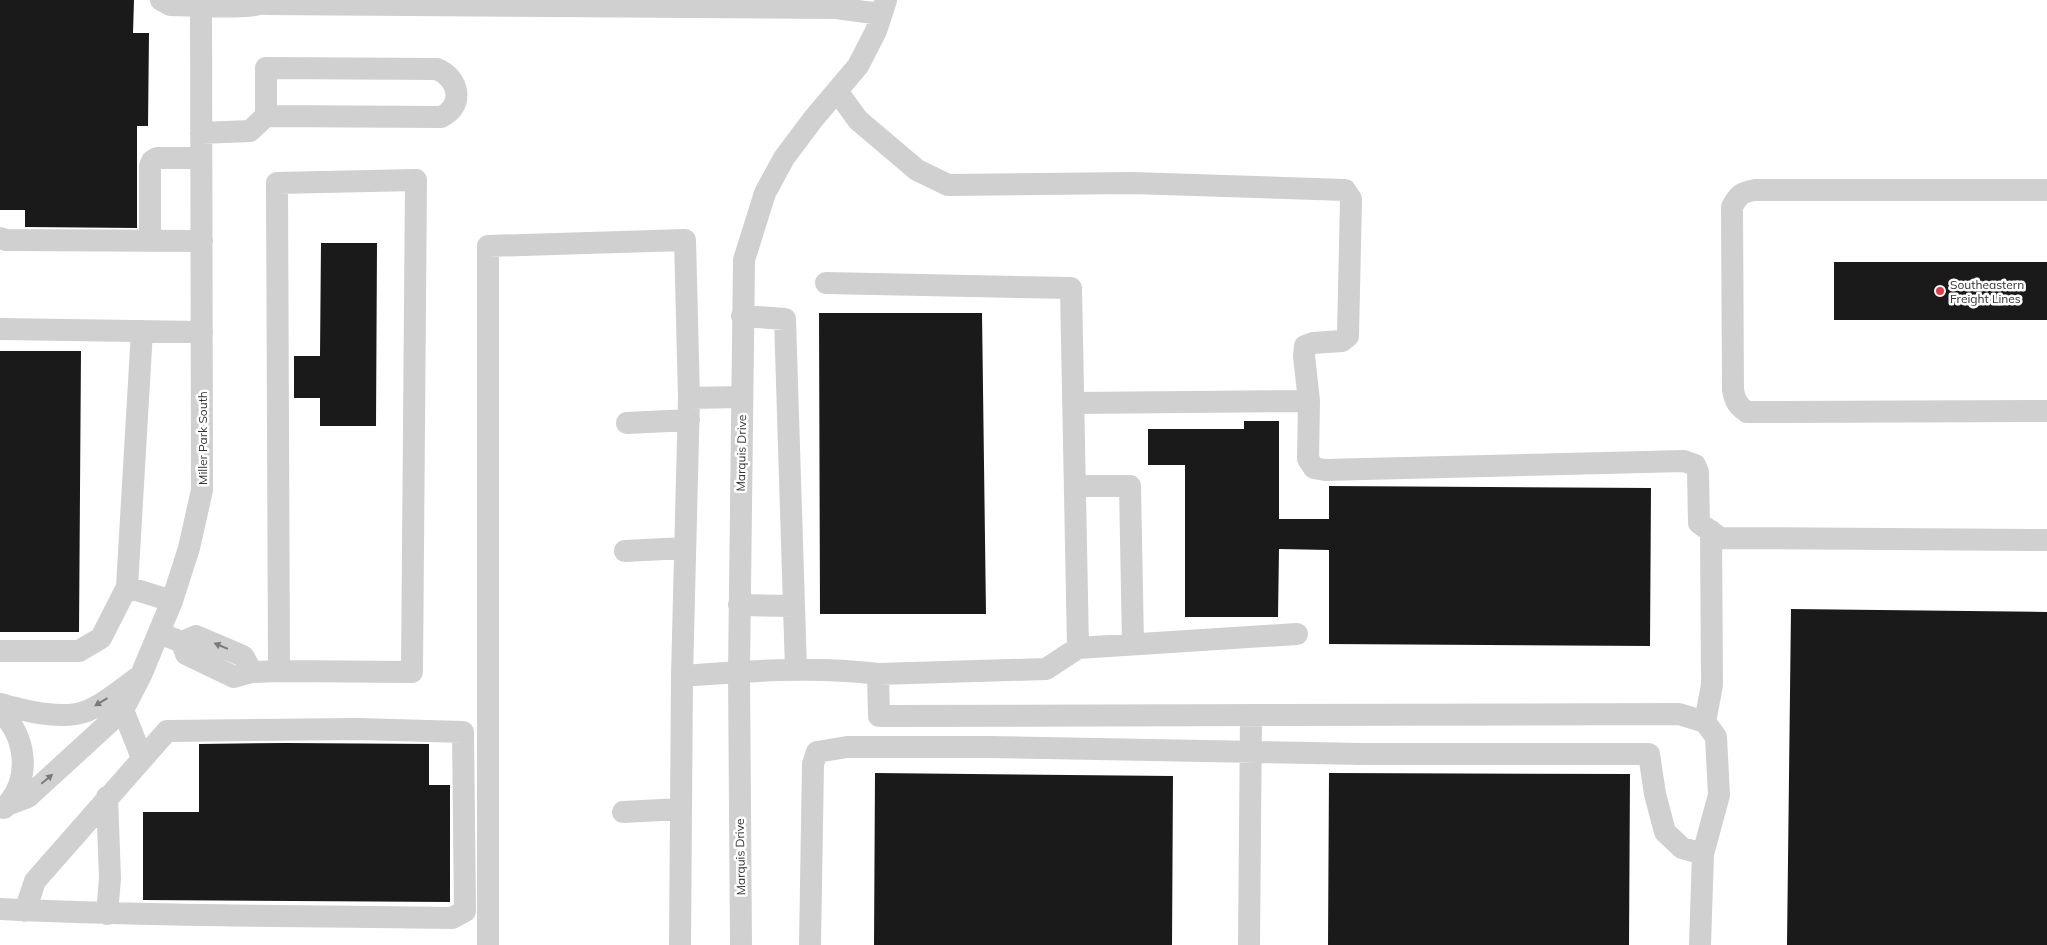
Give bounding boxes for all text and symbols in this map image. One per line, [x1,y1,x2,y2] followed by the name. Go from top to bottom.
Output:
[1950,277,2024,306] place label: Southeastern Freight Lines
[1934,285,1946,297] marker: Southeastern Freight Lines
[195,391,210,485] street label: Miller Park South
[733,414,749,492] street label: Marquis Drive
[214,642,228,650] one-way arrow
[95,698,108,707] one-way arrow
[41,774,54,785] one-way arrow
[732,818,748,896] street label: Marquis Drive

